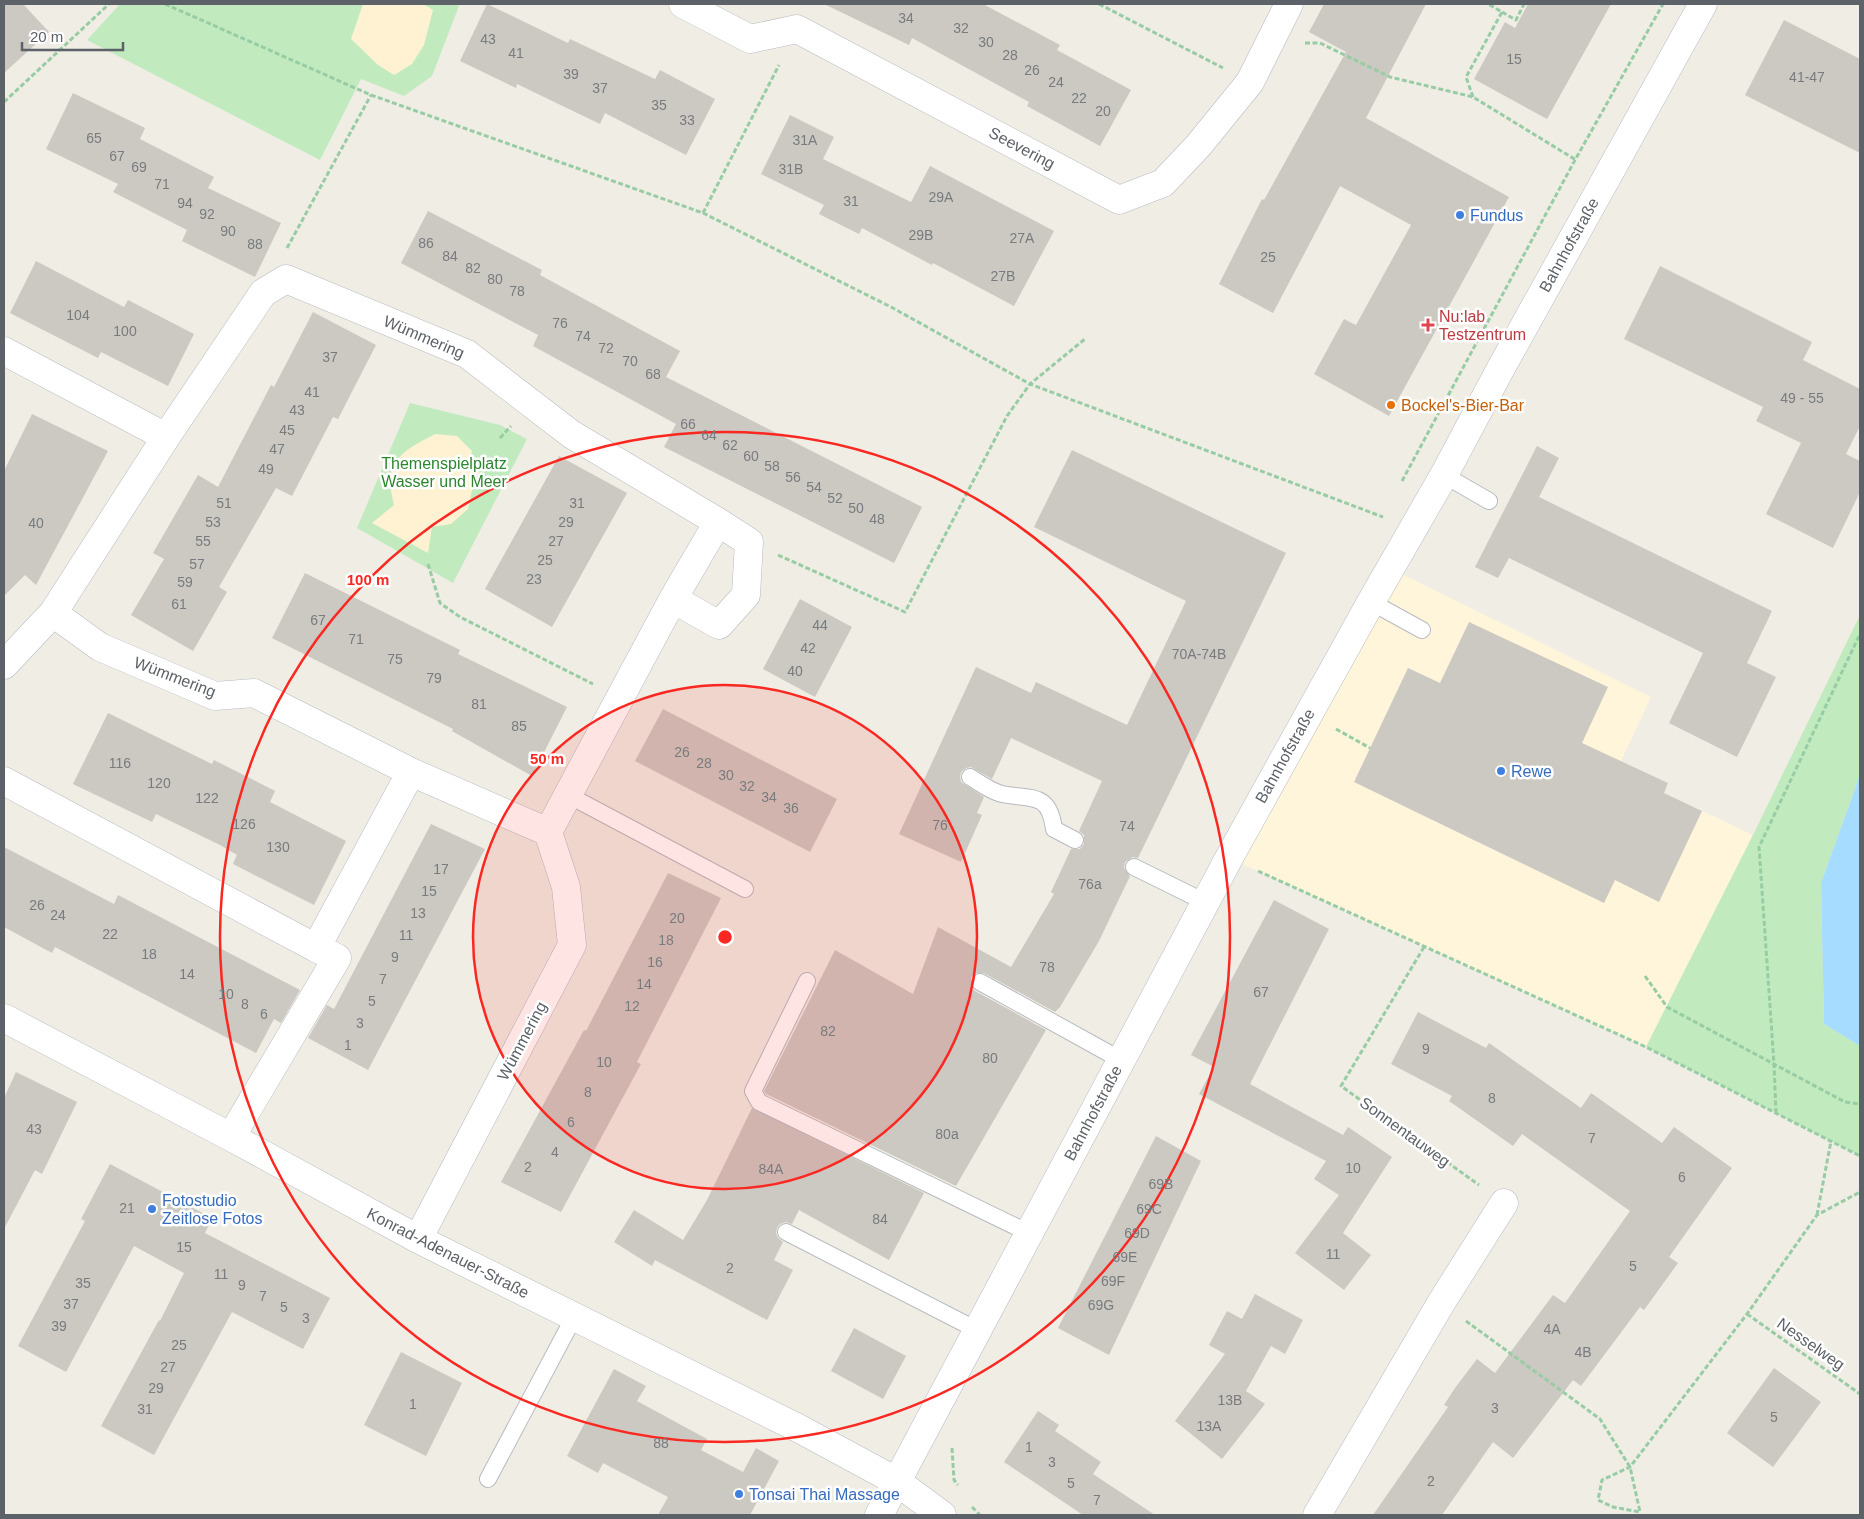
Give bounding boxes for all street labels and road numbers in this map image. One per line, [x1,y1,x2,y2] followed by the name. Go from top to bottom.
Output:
[986,124,1058,172] street label: Seevering
[1536,195,1602,295] street label: Bahnhofstraße
[381,312,467,362] street label: Wümmering
[132,654,218,700] street label: Wümmering
[1252,706,1318,806] street label: Bahnhofstraße
[494,999,550,1083] street label: Wümmering
[1061,1063,1125,1163] street label: Bahnhofstraße
[1357,1094,1453,1170] street label: Sonnentauweg
[364,1205,532,1301] street label: Konrad-Adenauer-Straße
[1774,1315,1848,1373] street label: Nesselweg

